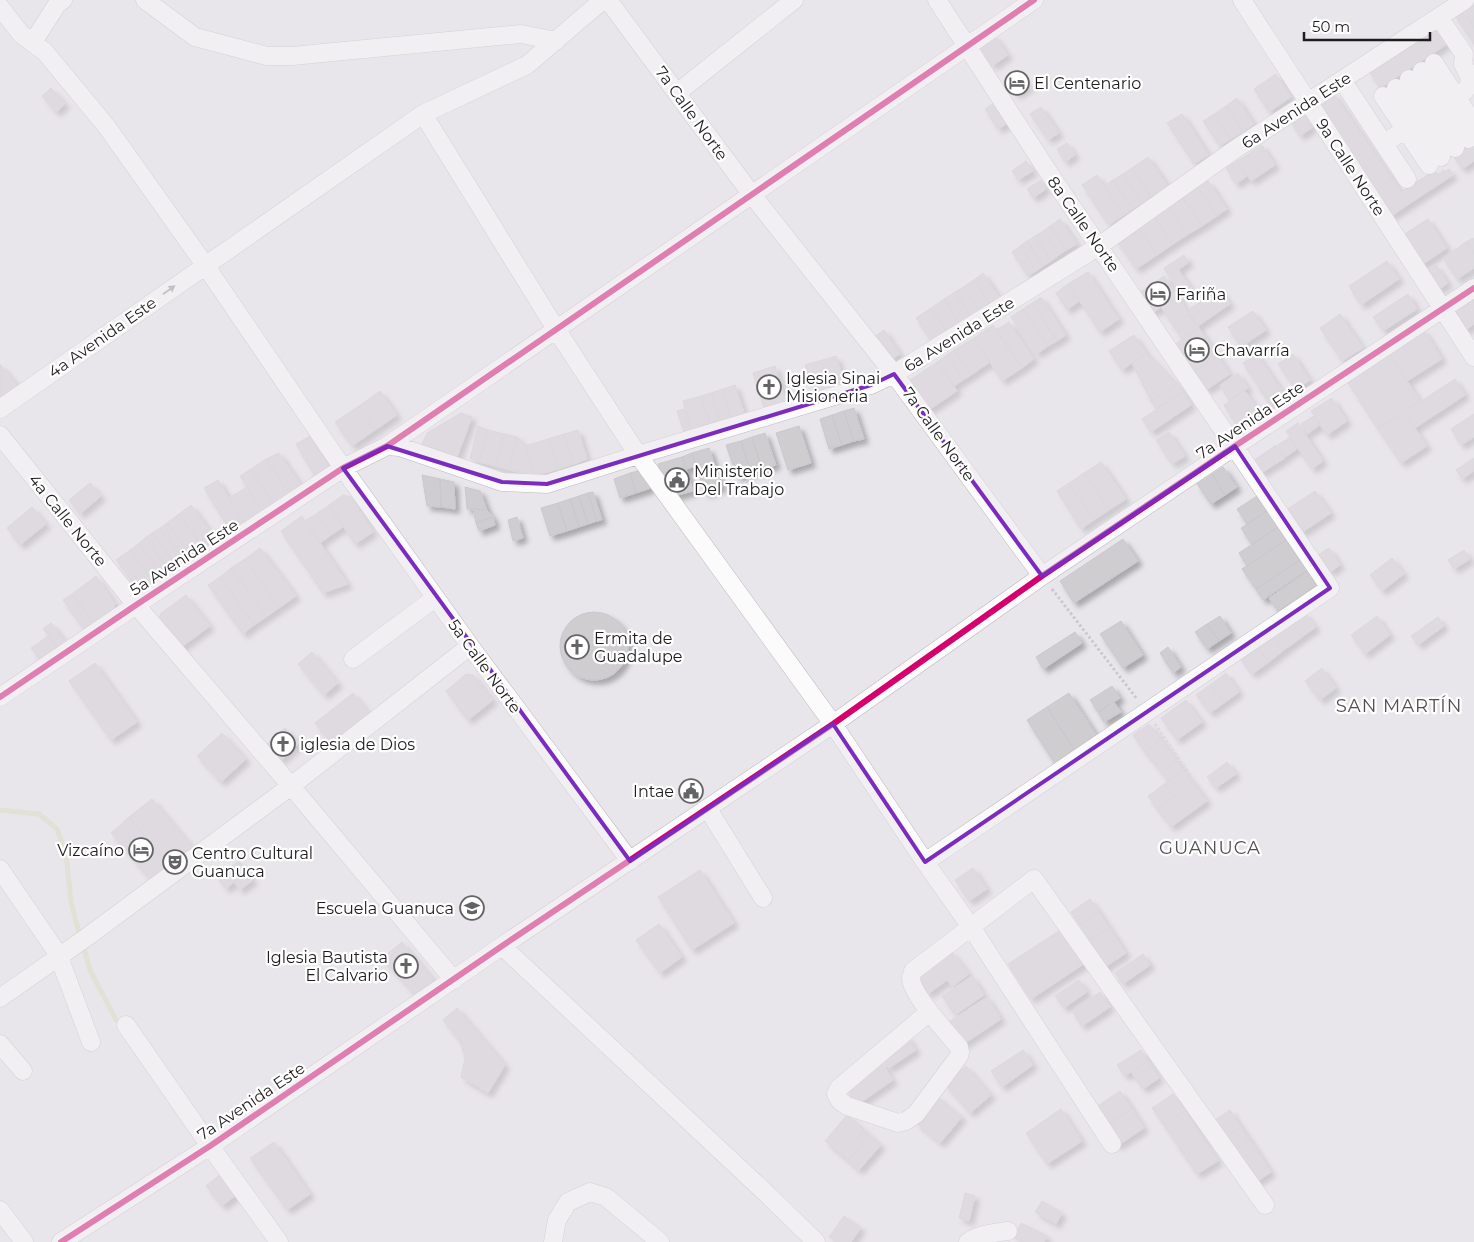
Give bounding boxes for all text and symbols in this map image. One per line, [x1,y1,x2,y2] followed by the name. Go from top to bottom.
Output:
[1304,10,1430,42] scale bar
[1312,17,1350,36] text: 50 m
[651,63,732,164] street label: 7a Calle Norte
[1238,68,1354,153] street label: 6a Avenida Este
[1004,70,1030,96] hotel icon: El Centenario
[1034,74,1141,93] place label: El Centenario
[1312,115,1389,219] street label: 9a Calle Norte
[1044,173,1124,276] street label: 8a Calle Norte
[1145,281,1171,307] hotel icon: Fariña
[162,285,175,296] one-way arrow
[1176,285,1226,304] place label: Fariña
[45,293,160,382] street label: 4a Avenida Este
[901,293,1018,376] street label: 6a Avenida Este
[1184,337,1210,363] hotel icon: Chavarría
[1214,341,1290,360] place label: Chavarría
[786,369,880,406] place label: Iglesia Sinai Misioneria
[756,374,782,400] church icon: Iglesia Sinai Misioneria
[1193,377,1308,463] street label: 7a Avenida Este
[898,384,979,485] street label: 7a Calle Norte
[694,462,784,499] place label: Ministerio Del Trabajo
[664,467,690,493] public building icon: Ministerio Del Trabajo
[25,470,111,570] street label: 4a Calle Norte
[126,515,242,600] street label: 5a Avenida Este
[444,616,525,717] street label: 5a Calle Norte
[594,629,682,666] place label: Ermita de Guadalupe
[564,634,590,660] church icon: Ermita de Guadalupe
[1336,695,1462,717] district label: SAN MARTÍN
[270,731,296,757] church icon: iglesia de Dios
[300,735,415,754] place label: iglesia de Dios
[678,778,704,804] public building icon: Intae
[633,782,674,801] place label: Intae
[128,837,154,863] hotel icon: Vizcaíno
[1159,837,1261,859] district label: GUANUCA
[57,841,124,860] place label: Vizcaíno
[192,844,313,881] place label: Centro Cultural Guanuca
[162,849,188,875] theatre icon: Centro Cultural Guanuca
[459,895,485,921] school or university icon: Escuela Guanuca
[316,899,454,918] place label: Escuela Guanuca
[266,948,388,985] place label: Iglesia Bautista El Calvario
[393,953,419,979] church icon: Iglesia Bautista El Calvario
[194,1058,309,1144] street label: 7a Avenida Este

